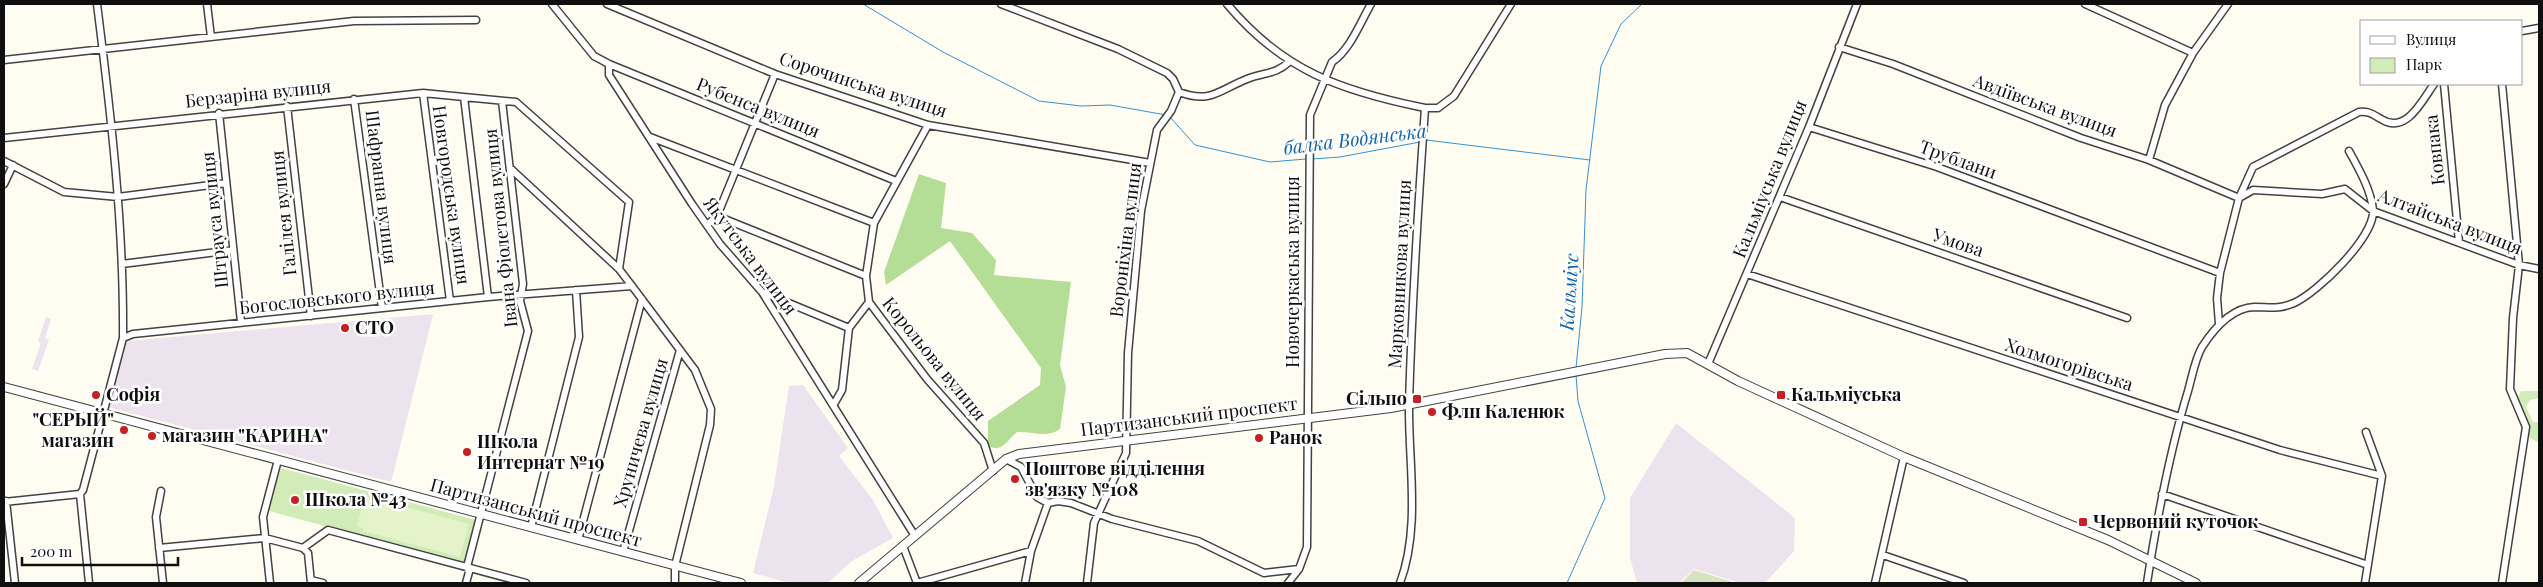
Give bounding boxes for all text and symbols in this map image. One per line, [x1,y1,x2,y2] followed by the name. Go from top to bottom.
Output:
[2360,20,2523,85] legend
[2406,29,2456,49] text: Вулиця
[776,46,951,123] street label: Сорочинська вулиця
[2406,54,2442,74] text: Парк
[1969,68,2121,142] street label: Авдіївська вулиця
[693,71,824,143] street label: Рубенса вулиця
[184,73,332,113] street label: Берзаріна вулиця
[1726,96,1812,261] street label: Кальміуська вулиця
[428,104,476,286] street label: Новгородська вулиця
[361,108,403,266] street label: Шафранна вулиця
[2418,114,2450,187] street label: Ковпака
[1282,116,1428,160] water label: балка Водянська
[478,127,522,329] street label: Івана Фіолетова вулиця
[1916,134,2000,184] street label: Трублани
[264,149,302,277] street label: Галілея вулиця
[195,150,233,290] street label: Штрауса вулиця
[1104,161,1146,319] street label: Вороніхіна вулиця
[1280,176,1304,368] street label: Новочеркаська вулиця
[1382,179,1416,369] street label: Марковникова вулиця
[2374,182,2526,260] street label: Алтайська вулиця
[698,191,803,320] street label: Якутська вулиця
[1929,222,1987,262] street label: Умова
[1552,252,1584,332] water label: Кальміус
[238,275,436,319] street label: Богословського вулиця
[877,292,992,425] street label: Корольова вулиця
[355,315,394,339] place label: СТО
[339,322,351,334] marker: СТО
[2002,332,2136,396] street label: Холмогорівська
[607,355,673,510] street label: Хруничева вулиця
[106,382,160,406] place label: Софія
[1791,382,1902,406] place label: Кальміуська
[1346,386,1407,410] place label: Сільпо
[90,389,102,401] marker: Софія
[1775,389,1787,401] marker: Кальміуська
[1079,391,1299,441] street label: Партизанський проспект
[1411,393,1423,405] marker: Сільпо
[1442,399,1565,423] place label: Флп Каленюк
[1426,406,1438,418] marker: Флп Каленюк
[32,407,115,452] place label: "СЕРЫЙ" магазин
[162,423,328,447] place label: магазин "КАРИНА"
[118,424,130,436] marker: "СЕРЫЙ" магазин
[1269,425,1322,449] place label: Ранок
[477,429,604,474] place label: Школа Интернат №19
[146,430,158,442] marker: магазин "КАРИНА"
[1253,432,1265,444] marker: Ранок
[461,446,473,458] marker: Школа Интернат №19
[1025,456,1205,501] place label: Поштове відділення зв'язку №108
[428,472,645,552] street label: Партизанський проспект
[1009,473,1021,485] marker: Поштове відділення зв'язку №108
[305,487,407,511] place label: Школа №43
[289,494,301,506] marker: Школа №43
[2093,509,2258,533] place label: Червоний куточок
[2077,516,2089,528] marker: Червоний куточок
[22,534,179,566] scale bar
[30,541,73,561] text: 200 m

